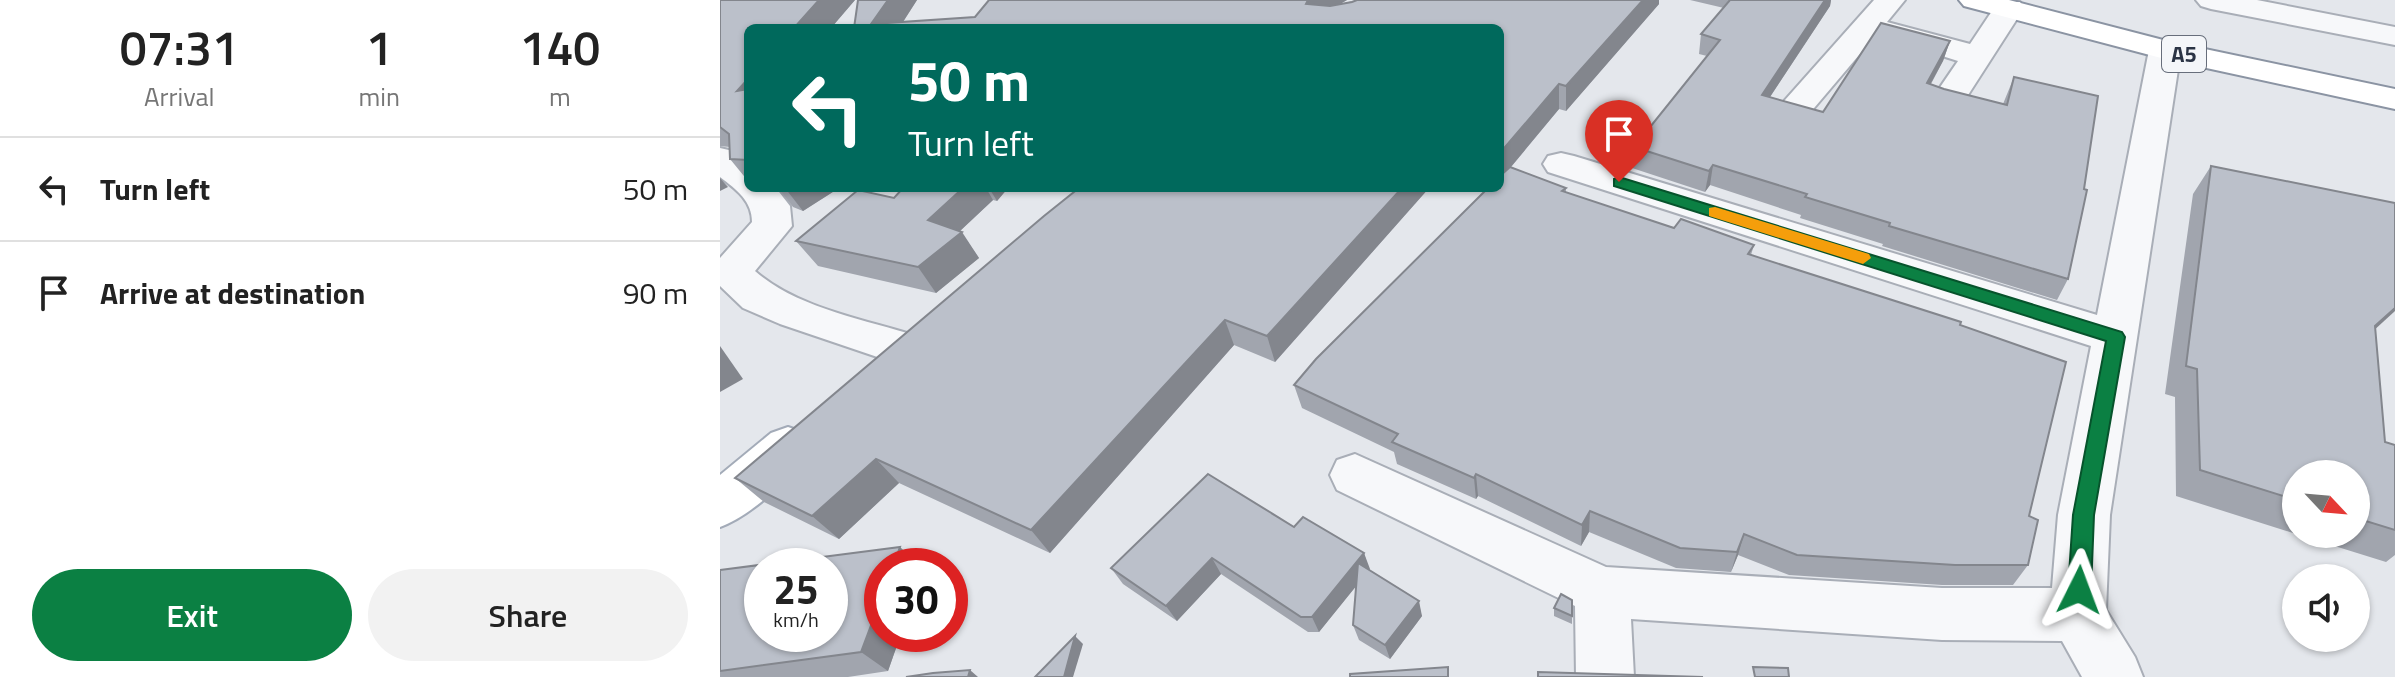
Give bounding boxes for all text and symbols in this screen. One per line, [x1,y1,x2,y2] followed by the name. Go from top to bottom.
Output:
[120,11,239,84] text: 07:31
[366,11,393,84] text: 1
[520,11,600,84] text: 140
[2162,36,2206,72] road number: A5
[908,38,1030,123] text: 50 m
[776,56,880,160] icon: left
[144,77,214,116] text: Arrival
[358,77,400,116] text: min
[549,77,571,116] text: m
[1585,100,1653,182] pin
[1597,112,1641,156] icon: arrive
[908,115,1034,170] text: Turn left
[100,166,210,212] text: Turn left
[623,166,688,212] text: 50 m
[32,167,76,211] icon: left
[100,270,365,316] text: Arrive at destination
[623,270,688,316] text: 90 m
[32,271,76,315] icon: arrive
[2282,460,2370,548] north arrow
[2282,460,2370,652] map controls
[864,548,968,652] speed limit sign: 30
[2037,548,2121,632] position arrow
[774,559,818,620] text: 25
[2282,564,2370,652] button: sound
[32,569,352,661] button: Exit
[368,569,688,661] button: Share
[773,604,819,635] text: km/h

